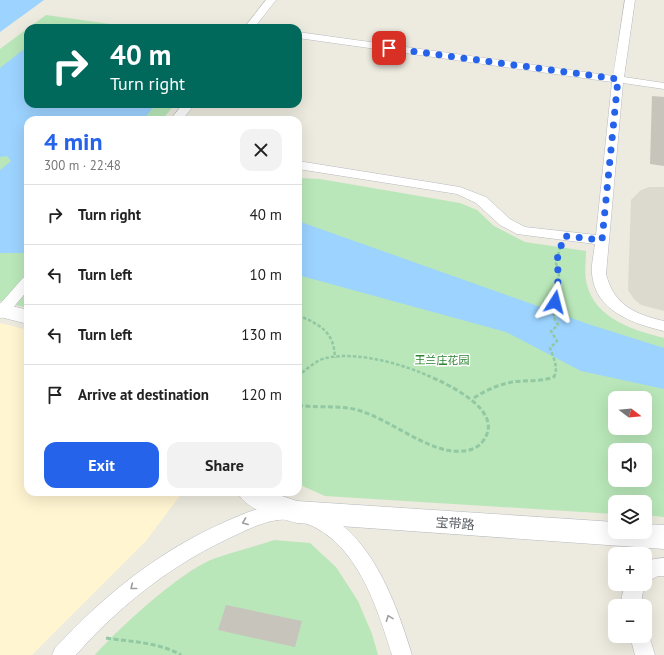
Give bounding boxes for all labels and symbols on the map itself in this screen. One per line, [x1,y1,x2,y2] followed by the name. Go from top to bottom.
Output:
[372,31,406,65] pin
[534,281,576,323] position arrow
[415,353,470,367] park label: 王兰庄花园
[608,391,652,435] north arrow
[435,514,475,533] street label: 宝带路
[242,518,249,526] one-way arrow
[131,583,138,590] one-way arrow
[385,615,393,622] one-way arrow

